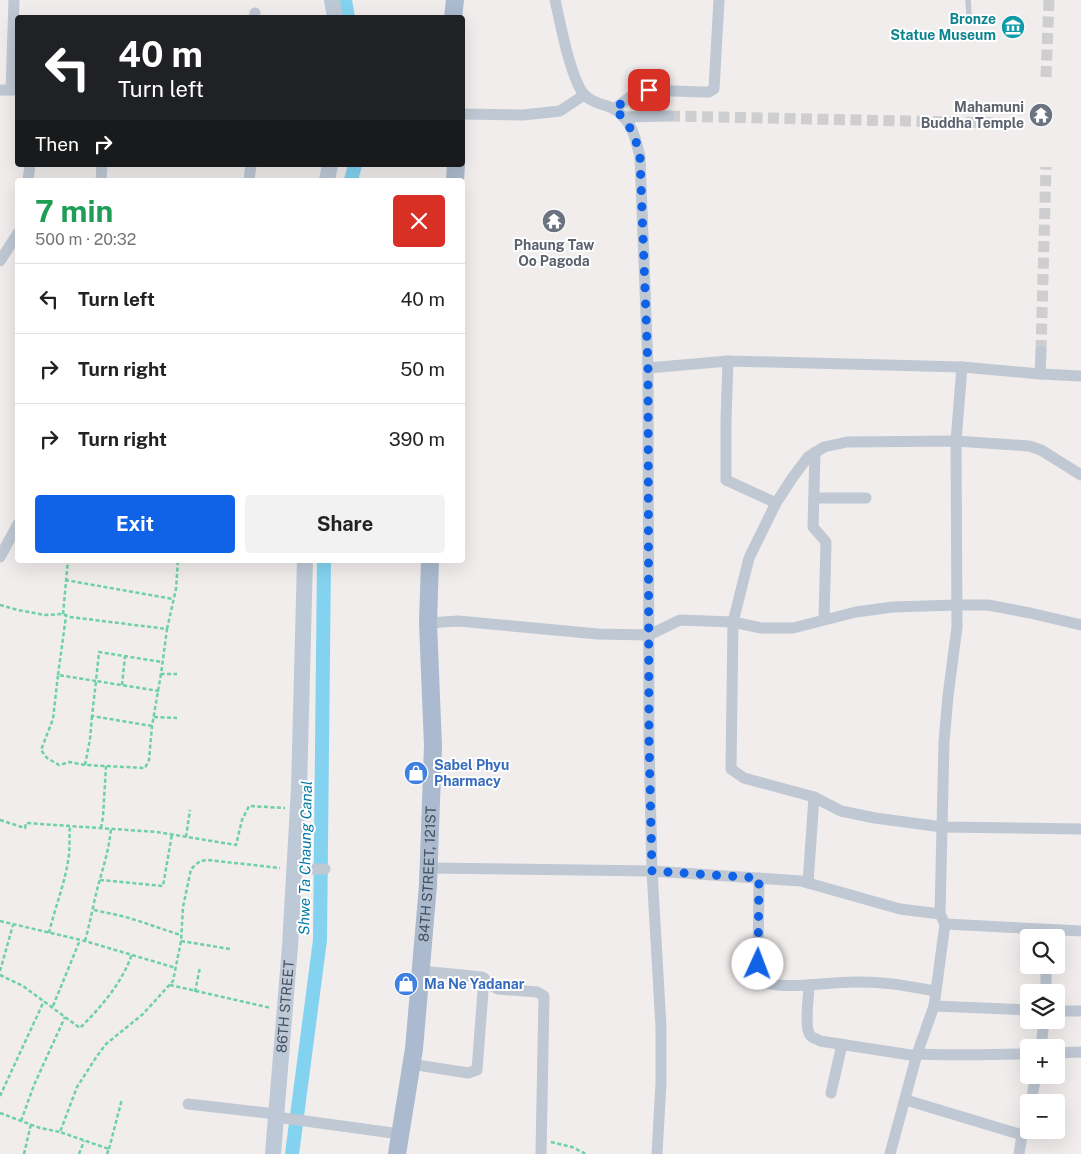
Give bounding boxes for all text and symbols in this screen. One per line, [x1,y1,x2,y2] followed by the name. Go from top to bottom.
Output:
[890,11,996,43] place label: Bronze Statue Museum
[1000,14,1026,40] museum icon: Bronze Statue Museum
[118,34,203,75] text: 40 m
[35,35,100,100] icon: left
[628,69,670,111] pin
[118,76,204,102] text: Turn left
[635,76,663,104] icon: arrive
[921,99,1024,131] place label: Mahamuni Buddha Temple
[1028,102,1054,128] temple icon: Mahamuni Buddha Temple
[89,130,117,158] icon: right
[35,133,79,155] text: Then
[35,193,113,229] text: 7 min
[393,195,445,247] button: close
[541,208,567,234] temple icon: Phaung Taw Oo Pagoda
[35,230,136,249] text: 500 m · 20:32
[514,237,594,269] place label: Phaung Taw Oo Pagoda
[35,285,63,313] icon: left
[78,288,155,310] text: Turn left
[400,288,445,310] text: 40 m
[35,355,63,383] icon: right
[78,358,167,380] text: Turn right
[400,358,445,380] text: 50 m
[35,425,63,453] icon: right
[78,428,167,450] text: Turn right
[389,428,445,450] text: 390 m
[35,495,235,553] button: Exit
[245,495,445,553] button: Share
[434,757,509,789] place label: Sabel Phyu Pharmacy
[403,760,429,786] shop icon: Sabel Phyu Pharmacy
[295,781,315,935] water label: Shwe Ta Chaung Canal
[415,806,439,942] street label: 84TH STREET, 121ST
[1020,929,1065,1139] map controls
[1020,929,1065,974] button: search
[731,937,783,989] position arrow
[273,959,297,1054] street label: 86TH STREET
[393,971,419,997] shop icon: Ma Ne Yadanar
[424,976,525,992] place label: Ma Ne Yadanar
[1020,984,1065,1029] button: layers
[1020,1039,1065,1084] button: +
[1020,1094,1065,1139] button: −

